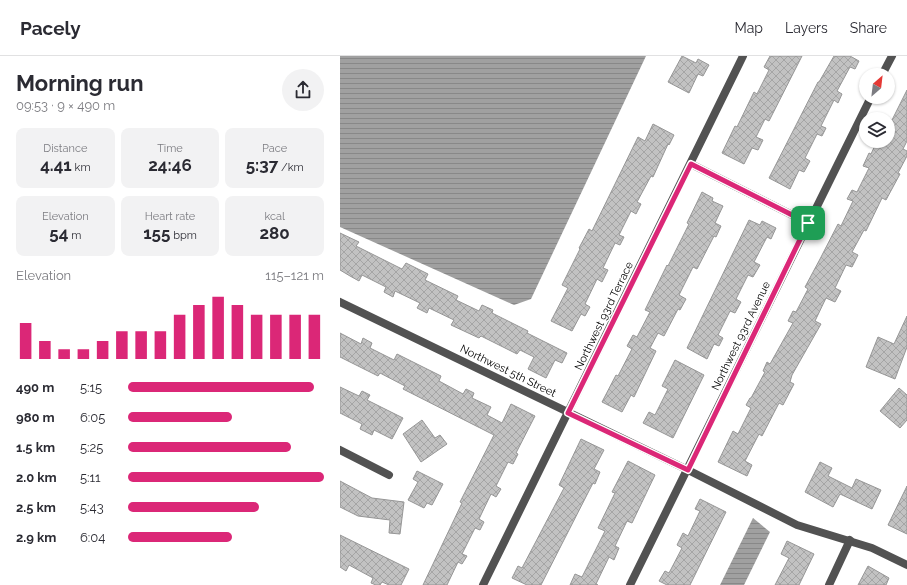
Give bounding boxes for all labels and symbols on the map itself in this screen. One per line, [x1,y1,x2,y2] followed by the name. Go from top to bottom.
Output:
[859,68,895,104] north arrow
[791,206,825,240] pin
[572,259,636,372] street label: Northwest 93rd Terrace
[709,279,773,393] street label: Northwest 93rd Avenue
[458,342,558,400] street label: Northwest 5th Street

